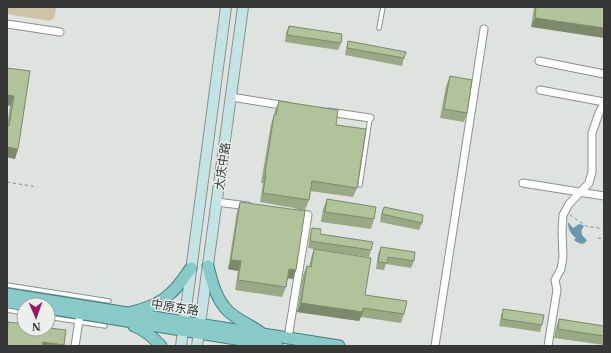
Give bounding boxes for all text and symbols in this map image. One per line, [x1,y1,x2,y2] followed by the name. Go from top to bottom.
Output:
[211,141,233,191] street label: 大庆中路
[150,296,200,318] street label: 中原东路
[16,297,56,337] north arrow
[31,320,41,334] text: N

